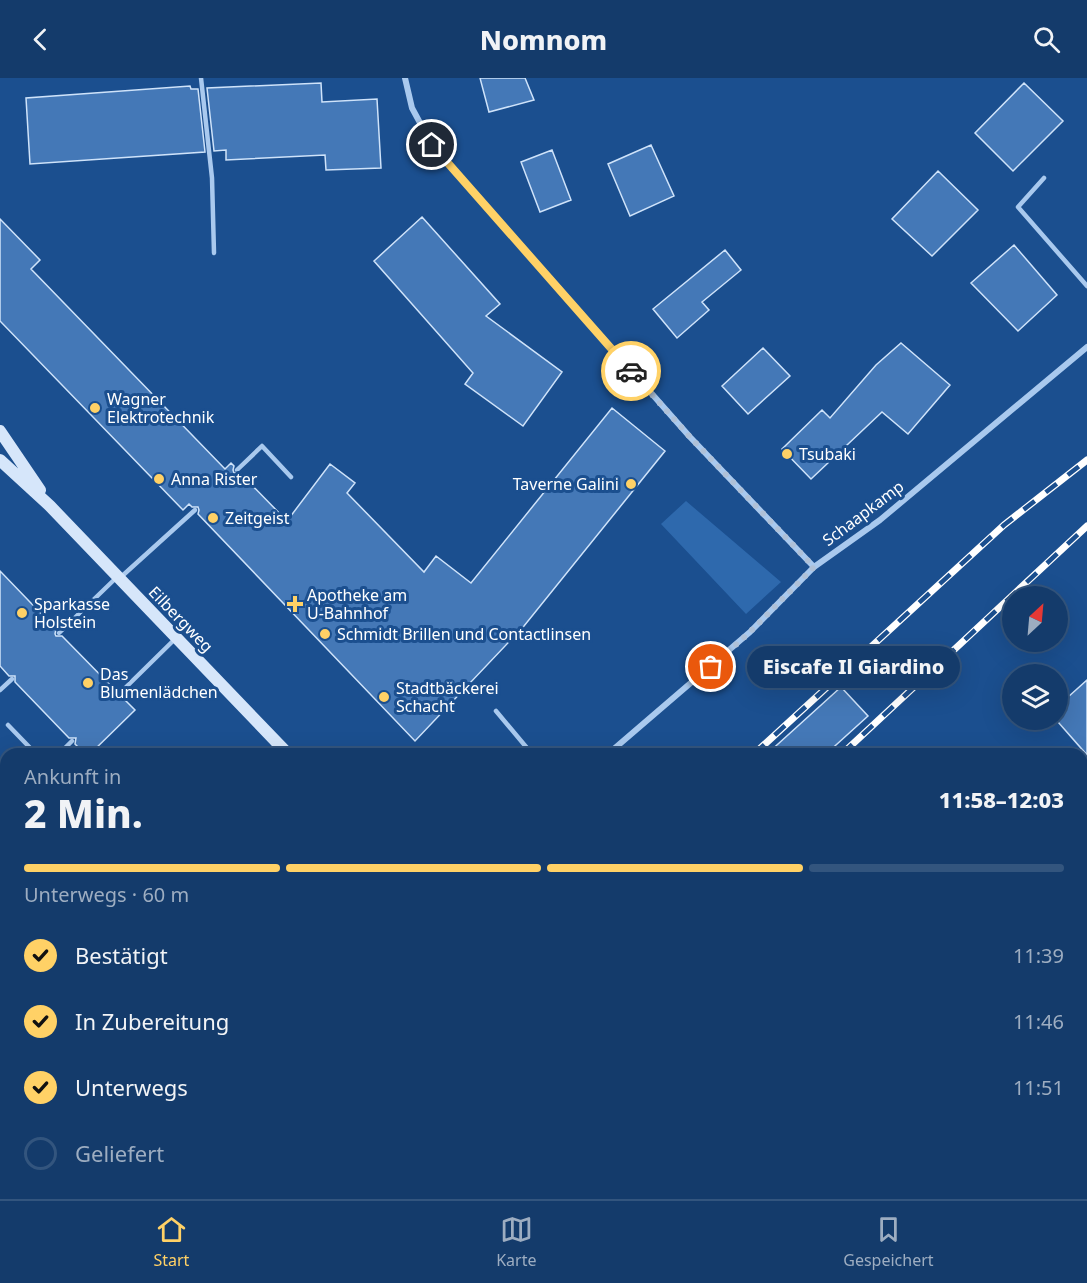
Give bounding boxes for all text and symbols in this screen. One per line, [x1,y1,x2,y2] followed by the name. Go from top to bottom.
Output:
[480,21,607,58] text: Nomnom
[24,23,57,56] icon: back
[1030,23,1063,56] icon: search
[406,119,457,170] pin
[415,128,448,161] icon: home
[601,341,661,401] courier
[615,355,648,388] icon: car
[107,388,215,428] place label: Wagner Elektrotechnik
[88,401,102,415] marker: Wagner Elektrotechnik
[799,443,856,465] place label: Tsubaki
[780,447,794,461] marker: Tsubaki
[171,468,258,490] place label: Anna Rister
[152,472,166,486] marker: Anna Rister
[513,473,619,495] place label: Taverne Galini
[818,475,908,551] street label: Schaapkamp
[624,477,638,491] marker: Taverne Galini
[225,507,290,529] place label: Zeitgeist
[206,511,220,525] marker: Zeitgeist
[144,581,218,657] street label: Eilbergweg
[307,584,407,624] place label: Apotheke am U-Bahnhof
[1002,586,1068,652] north arrow
[1002,586,1068,730] map controls
[34,593,110,633] place label: Sparkasse Holstein
[288,597,302,611] marker: Apotheke am U-Bahnhof
[15,606,29,620] marker: Sparkasse Holstein
[337,623,591,645] place label: Schmidt Brillen und Contactlinsen
[318,627,332,641] marker: Schmidt Brillen und Contactlinsen
[685,641,736,692] pin
[747,646,960,688] callout: Eiscafe Il Giardino
[694,650,727,683] icon: bag
[763,653,944,680] text: Eiscafe Il Giardino
[100,663,218,703] place label: Das Blumenlädchen
[1002,664,1068,730] button: layers
[81,676,95,690] marker: Das Blumenlädchen
[396,677,499,717] place label: Stadtbäckerei Schacht
[377,690,391,704] marker: Stadtbäckerei Schacht
[24,763,121,790] text: Ankunft in
[939,784,1064,814] text: 11:58–12:03
[24,786,143,839] text: 2 Min.
[24,881,189,908] text: Unterwegs · 60 m
[24,939,57,972] icon: check
[75,940,168,970] text: Bestätigt
[1013,942,1064,969] text: 11:39
[24,1005,57,1038] icon: check
[75,1006,229,1036] text: In Zubereitung
[1013,1008,1064,1035] text: 11:46
[24,1071,57,1104] icon: check
[75,1072,188,1102] text: Unterwegs
[1013,1074,1064,1101] text: 11:51
[75,1138,164,1168] text: Geliefert
[153,1213,189,1271] tab: Start
[496,1213,536,1271] tab: Karte
[843,1213,934,1271] tab: Gespeichert

